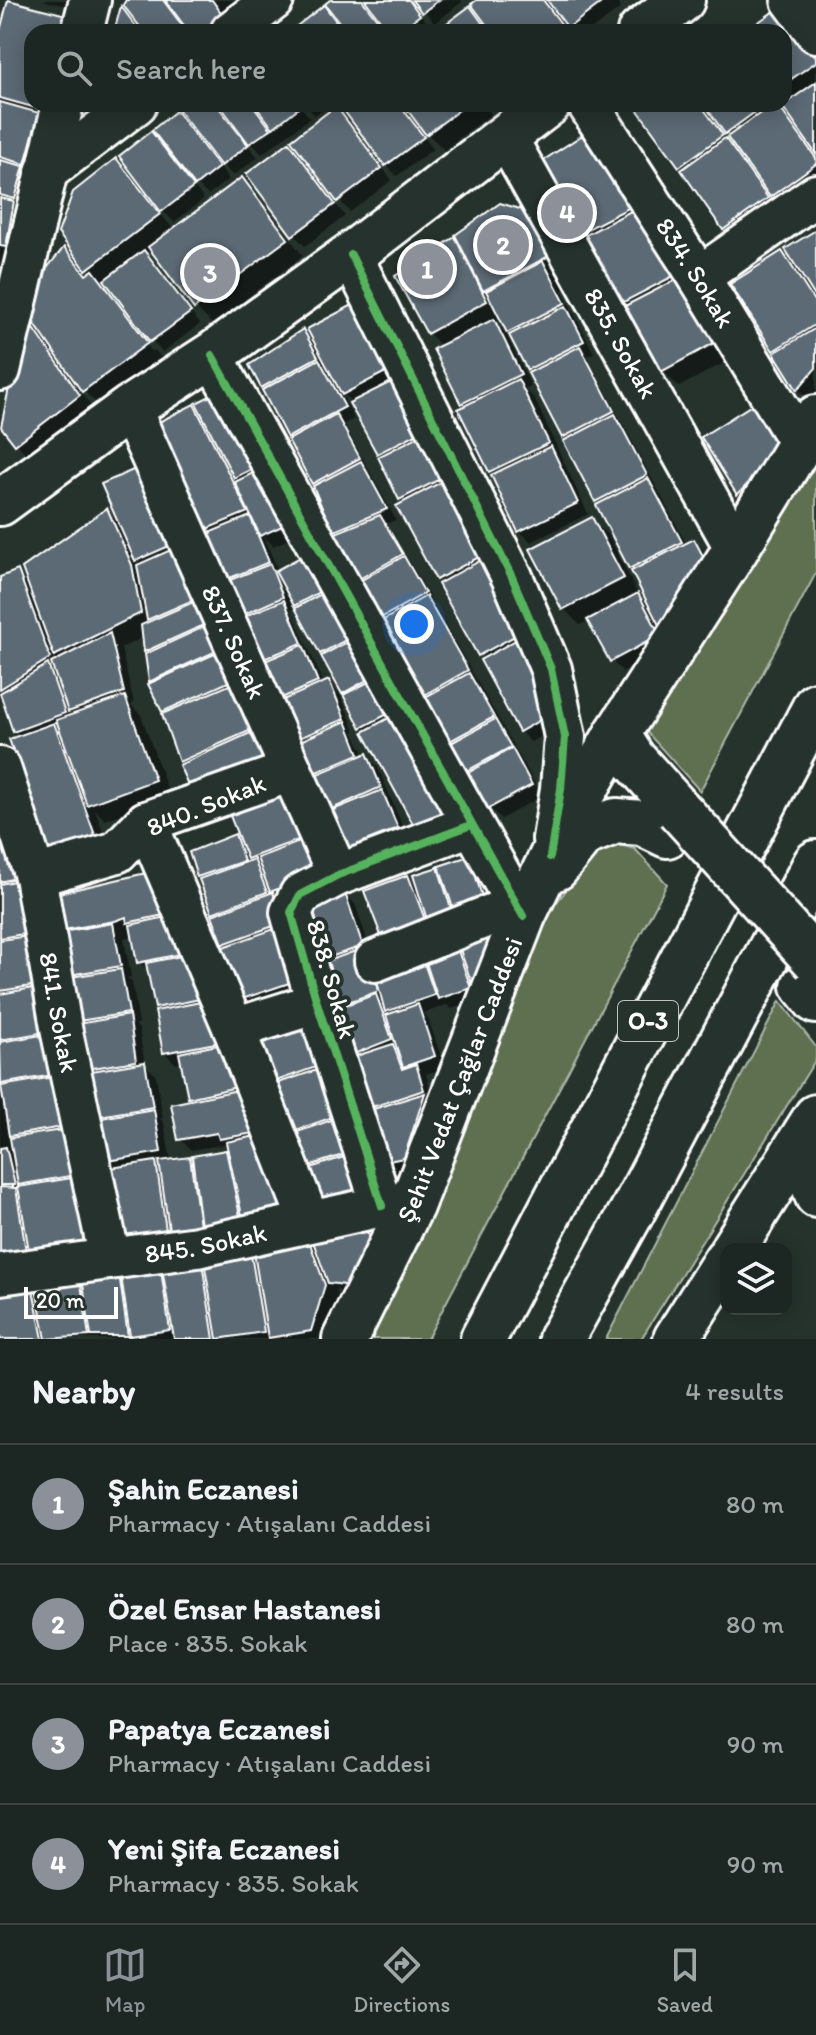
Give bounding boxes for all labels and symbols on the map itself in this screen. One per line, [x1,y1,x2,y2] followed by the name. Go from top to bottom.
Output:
[541,183,593,243] pin: 4
[649,212,742,333] street label: 834. Sokak
[477,215,529,275] pin: 2
[401,239,453,299] pin: 1
[184,243,236,303] pin: 3
[577,282,665,404] street label: 835. Sokak
[195,580,273,704] street label: 837. Sokak
[394,604,434,644] your location
[142,767,270,843] street label: 840. Sokak
[300,916,364,1042] street label: 838. Sokak
[389,932,529,1228] street label: Şehit Vedat Çağlar Caddesi
[32,950,86,1075] street label: 841. Sokak
[618,1001,678,1041] road number: O-3
[143,1216,270,1270] street label: 845. Sokak
[24,1283,118,1319] scale bar

